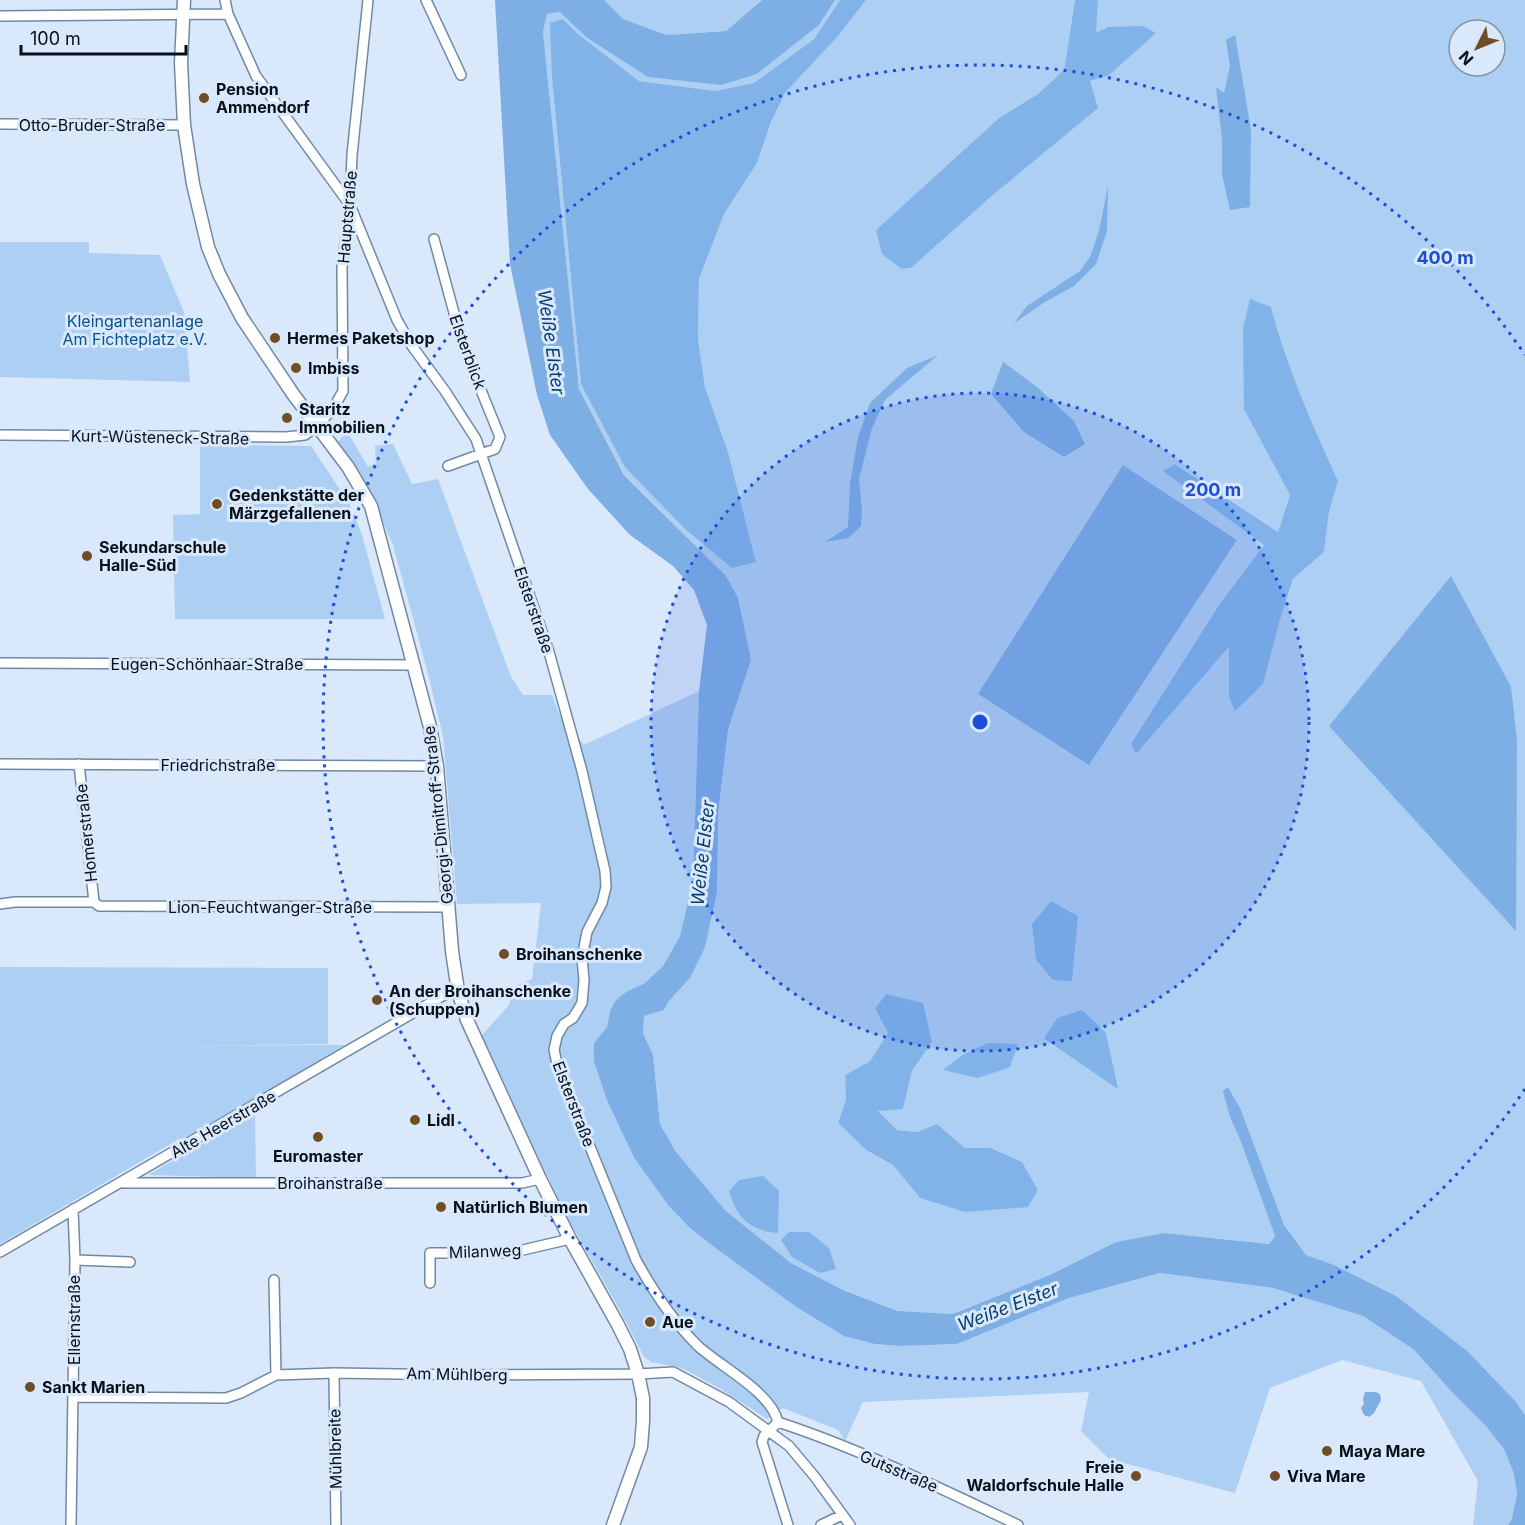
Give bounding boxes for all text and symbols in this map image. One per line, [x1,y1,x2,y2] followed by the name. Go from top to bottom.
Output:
[21,18,186,56] scale bar
[1447,18,1507,78] north arrow
[30,28,81,49] text: 100 m
[1455,47,1478,70] text: N
[216,79,310,117] place label: Pension Ammendorf
[197,91,211,105] marker: Pension Ammendorf
[19,115,165,135] street label: Otto-Bruder-Straße
[333,170,361,264] street label: Hauptstraße
[1416,247,1474,268] text: 400 m
[534,288,569,397] water label: Weiße Elster
[62,311,208,349] park label: Kleingartenanlage Am Fichteplatz e.V.
[445,312,491,392] street label: Elsterblick
[287,328,434,348] place label: Hermes Paketshop
[268,331,282,345] marker: Hermes Paketshop
[308,358,359,378] place label: Imbiss
[289,361,303,375] marker: Imbiss
[299,399,385,437] place label: Staritz Immobilien
[280,411,294,425] marker: Staritz Immobilien
[71,425,249,449] street label: Kurt-Wüsteneck-Straße
[1185,479,1241,500] text: 200 m
[229,485,365,523] place label: Gedenkstätte der Märzgefallenen
[210,497,224,511] marker: Gedenkstätte der Märzgefallenen
[99,537,226,575] place label: Sekundarschule Halle-Süd
[80,549,94,563] marker: Sekundarschule Halle-Süd
[510,564,558,656] street label: Elsterstraße
[111,654,303,674] street label: Eugen-Schönhaar-Straße
[970,712,990,732] centre of rings
[419,725,457,905] street label: Georgi-Dimitroff-Straße
[161,755,275,775] street label: Friedrichstraße
[71,783,101,883] street label: Homerstraße
[687,798,719,907] water label: Weiße Elster
[168,897,372,917] street label: Lion-Feuchtwanger-Straße
[516,944,642,964] place label: Broihanschenke
[497,947,511,961] marker: Broihanschenke
[389,981,571,1019] place label: An der Broihanschenke (Schuppen)
[370,993,384,1007] marker: An der Broihanschenke (Schuppen)
[548,1058,600,1150] street label: Elsterstraße
[167,1086,279,1162] street label: Alte Heerstraße
[427,1110,455,1130] place label: Lidl
[408,1113,422,1127] marker: Lidl
[311,1130,325,1144] marker: Euromaster
[273,1146,364,1166] place label: Euromaster
[277,1173,383,1193] street label: Broihanstraße
[453,1197,588,1217] place label: Natürlich Blumen
[434,1200,448,1214] marker: Natürlich Blumen
[448,1240,522,1262] street label: Milanweg
[64,1275,84,1365] street label: Ellernstraße
[955,1277,1062,1335] water label: Weiße Elster
[662,1312,693,1332] place label: Aue
[643,1315,657,1329] marker: Aue
[406,1363,508,1385] street label: Am Mühlberg
[42,1377,145,1397] place label: Sankt Marien
[23,1380,37,1394] marker: Sankt Marien
[324,1409,346,1489] street label: Mühlbreite
[1339,1441,1425,1461] place label: Maya Mare
[1320,1444,1334,1458] marker: Maya Mare
[857,1446,941,1496] street label: Gutsstraße
[966,1457,1124,1495] place label: Freie Waldorfschule Halle
[1287,1466,1366,1486] place label: Viva Mare
[1129,1469,1143,1483] marker: Freie Waldorfschule Halle
[1268,1469,1282,1483] marker: Viva Mare

